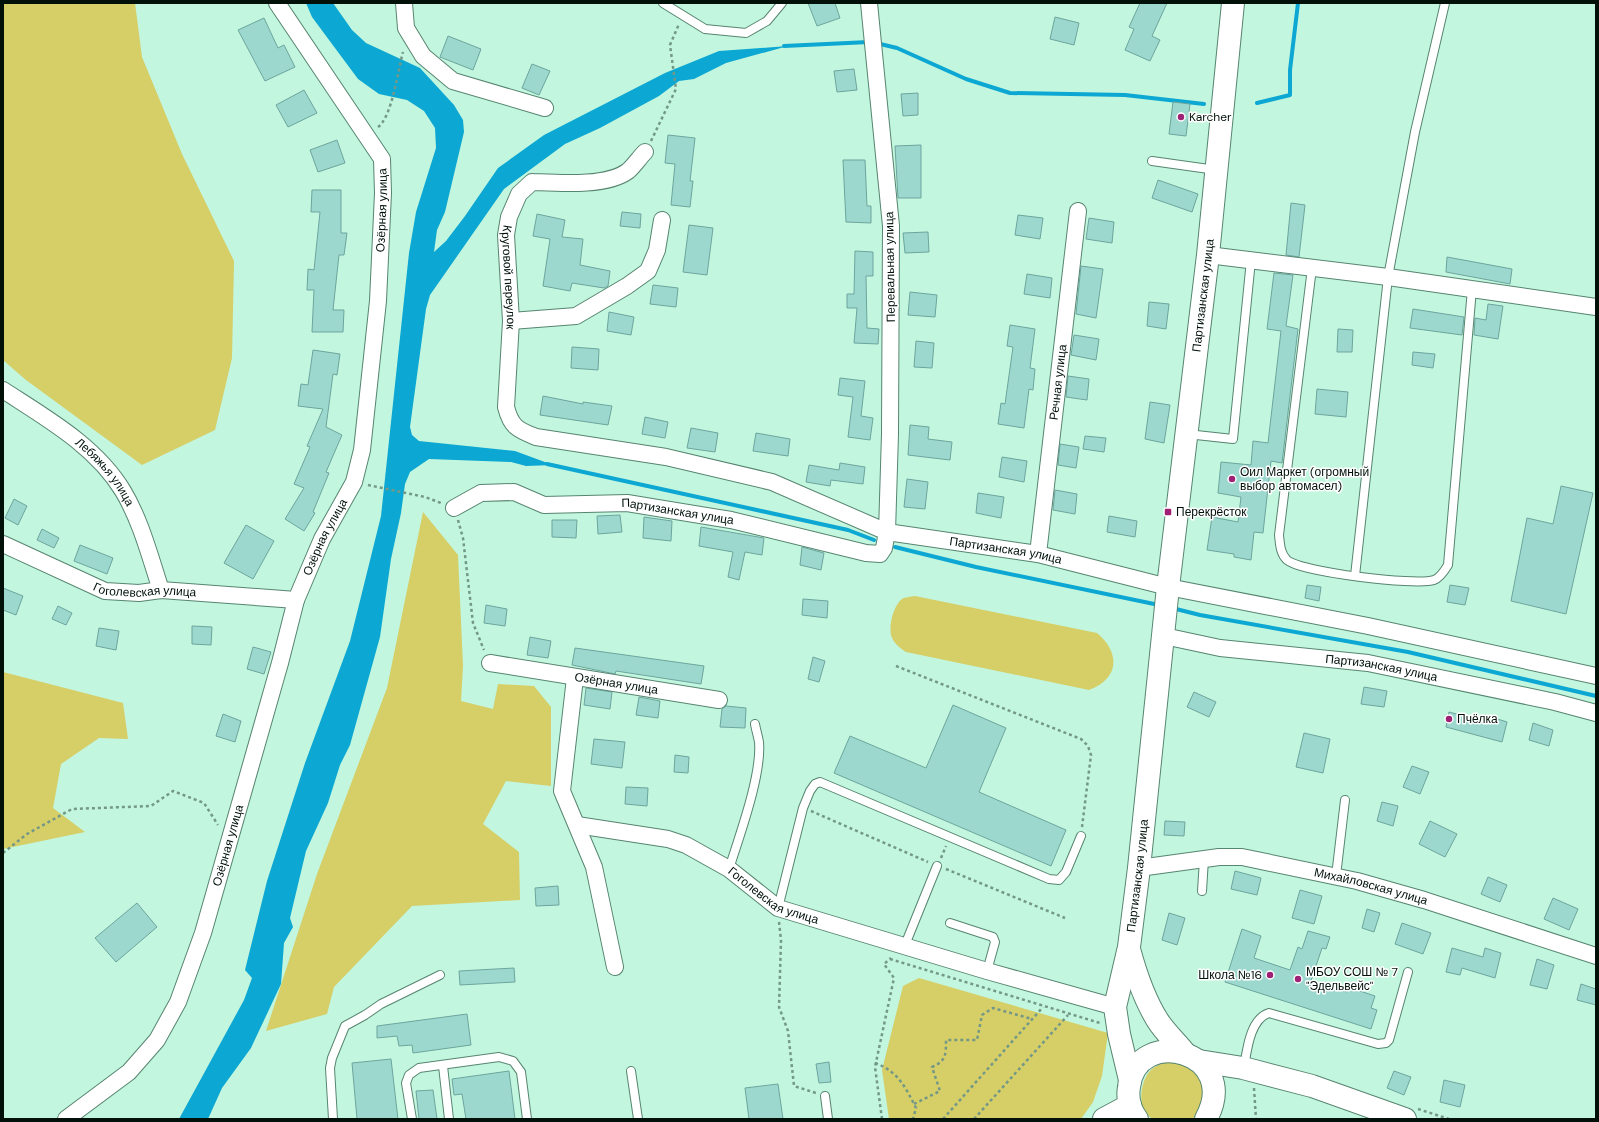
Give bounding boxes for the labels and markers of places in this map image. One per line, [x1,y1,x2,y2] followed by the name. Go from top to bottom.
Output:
[1189,109,1232,125] place label: Karcher
[1176,112,1186,122] marker: Karcher
[1240,464,1369,494] place label: Оил Маркет (огромный выбор автомасел)
[1227,474,1237,484] marker: Оил Маркет (огромный выбор автомасел)
[1176,504,1247,520] place label: Перекрёсток
[1163,507,1173,517] marker: Перекрёсток
[1457,711,1498,727] place label: Пчёлка
[1444,714,1454,724] marker: Пчёлка
[1306,964,1398,994] place label: МБОУ СОШ № 7 "Эдельвейс"
[1198,967,1262,983] place label: Школа №16
[1265,970,1275,980] marker: Школа №16
[1293,974,1303,984] marker: МБОУ СОШ № 7 "Эдельвейс"

